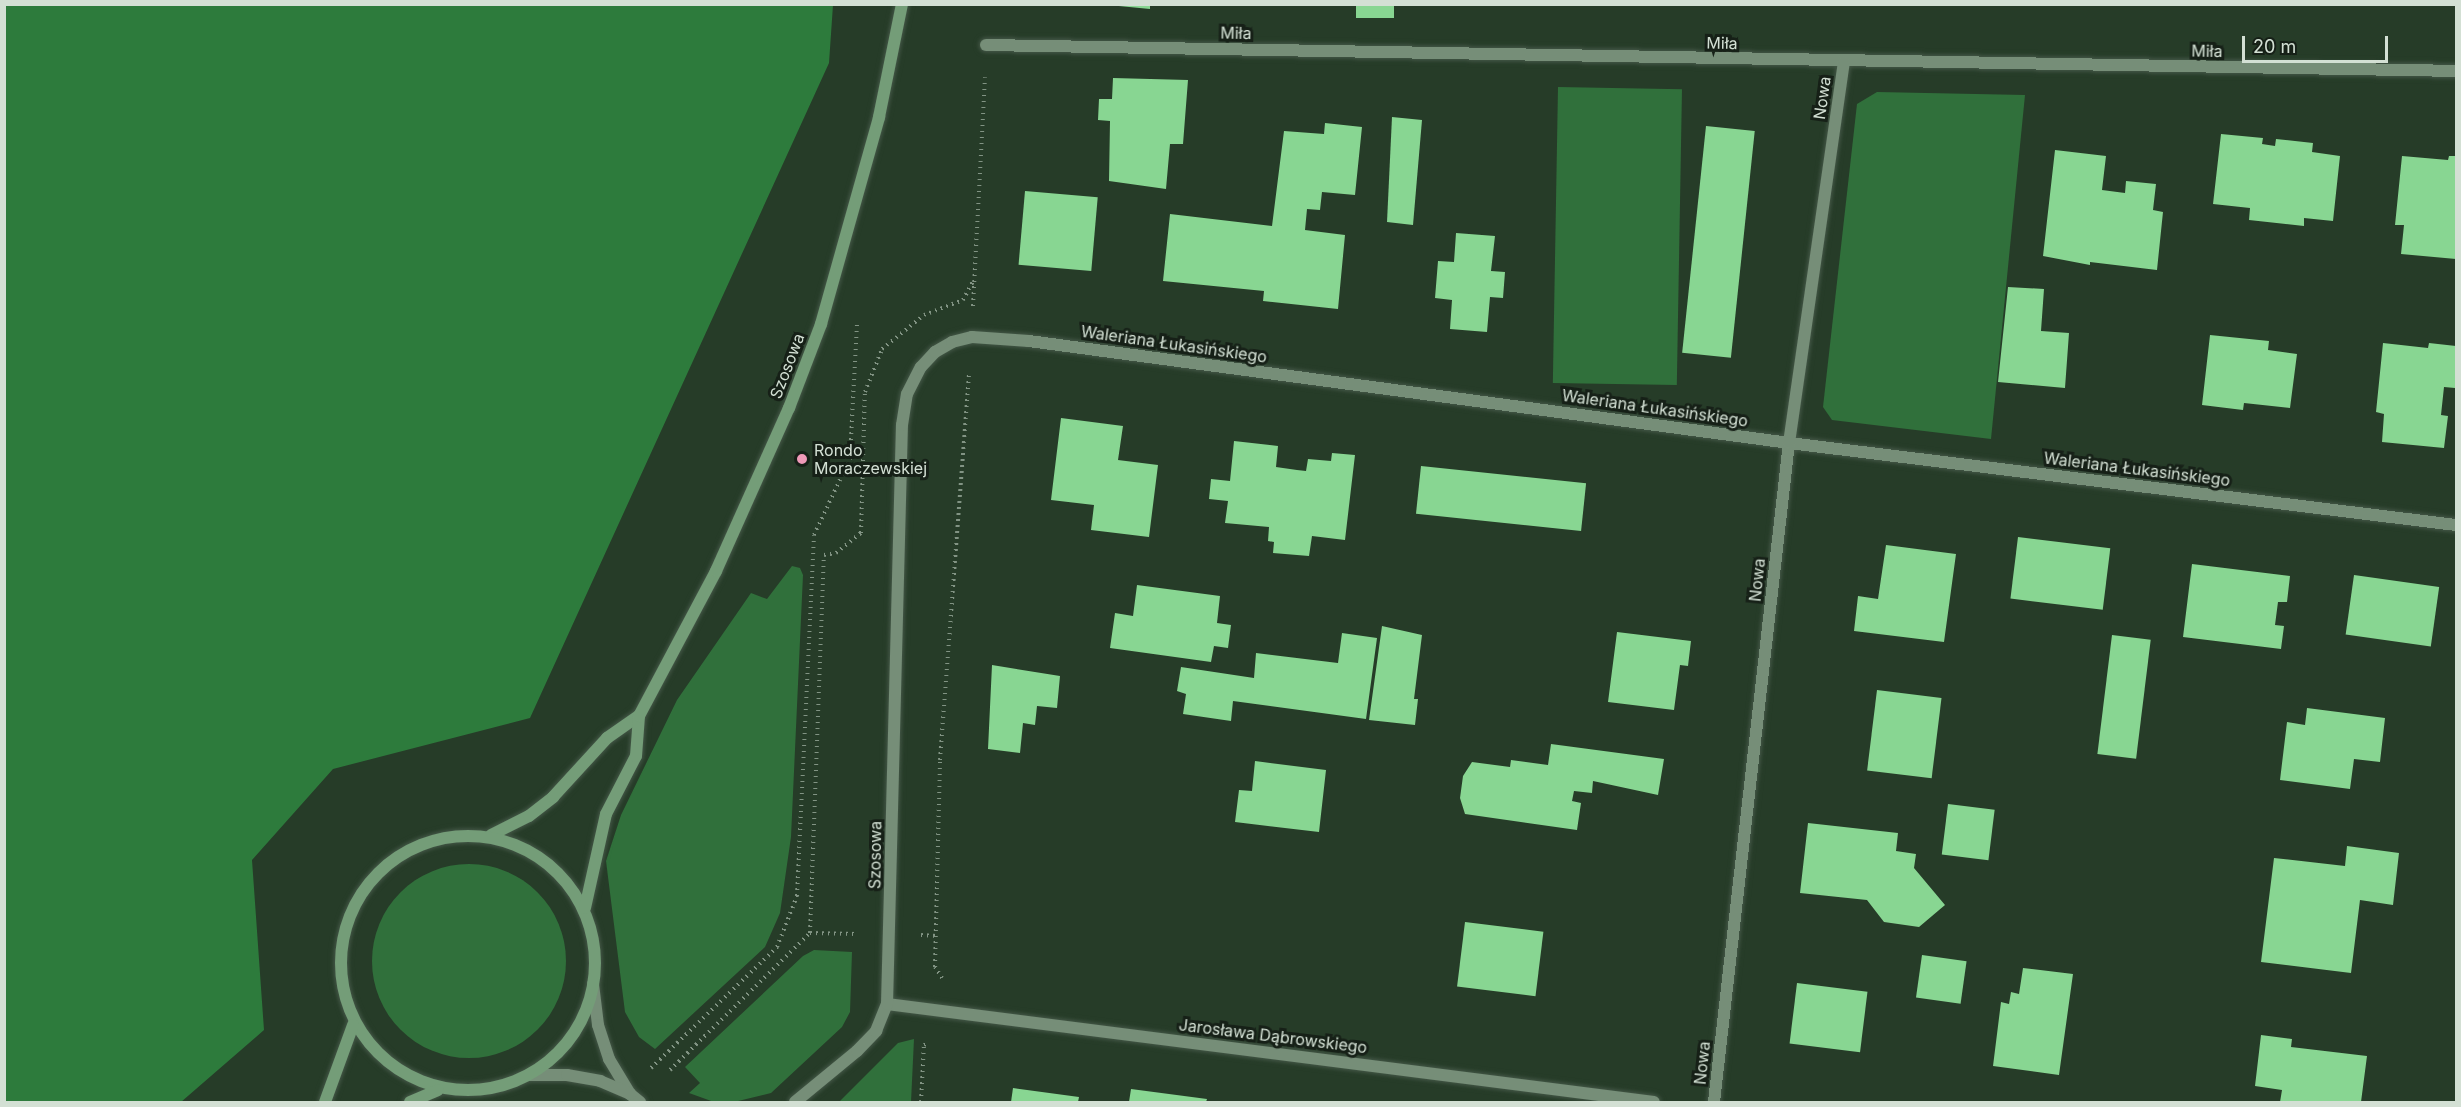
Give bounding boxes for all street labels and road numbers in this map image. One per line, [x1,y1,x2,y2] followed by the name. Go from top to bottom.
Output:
[1220,23,1252,43] street label: Miła
[1706,33,1738,53] street label: Miła
[2191,41,2223,61] street label: Miła
[1809,75,1835,121] street label: Nowa
[1080,321,1268,367] street label: Waleriana Łukasińskiego
[766,331,808,401] street label: Szosowa
[1561,385,1749,431] street label: Waleriana Łukasińskiego
[2043,448,2231,490] street label: Waleriana Łukasińskiego
[1745,557,1769,603] street label: Nowa
[865,821,885,889] street label: Szosowa
[1178,1015,1368,1057] street label: Jarosława Dąbrowskiego
[1690,1040,1714,1086] street label: Nowa

